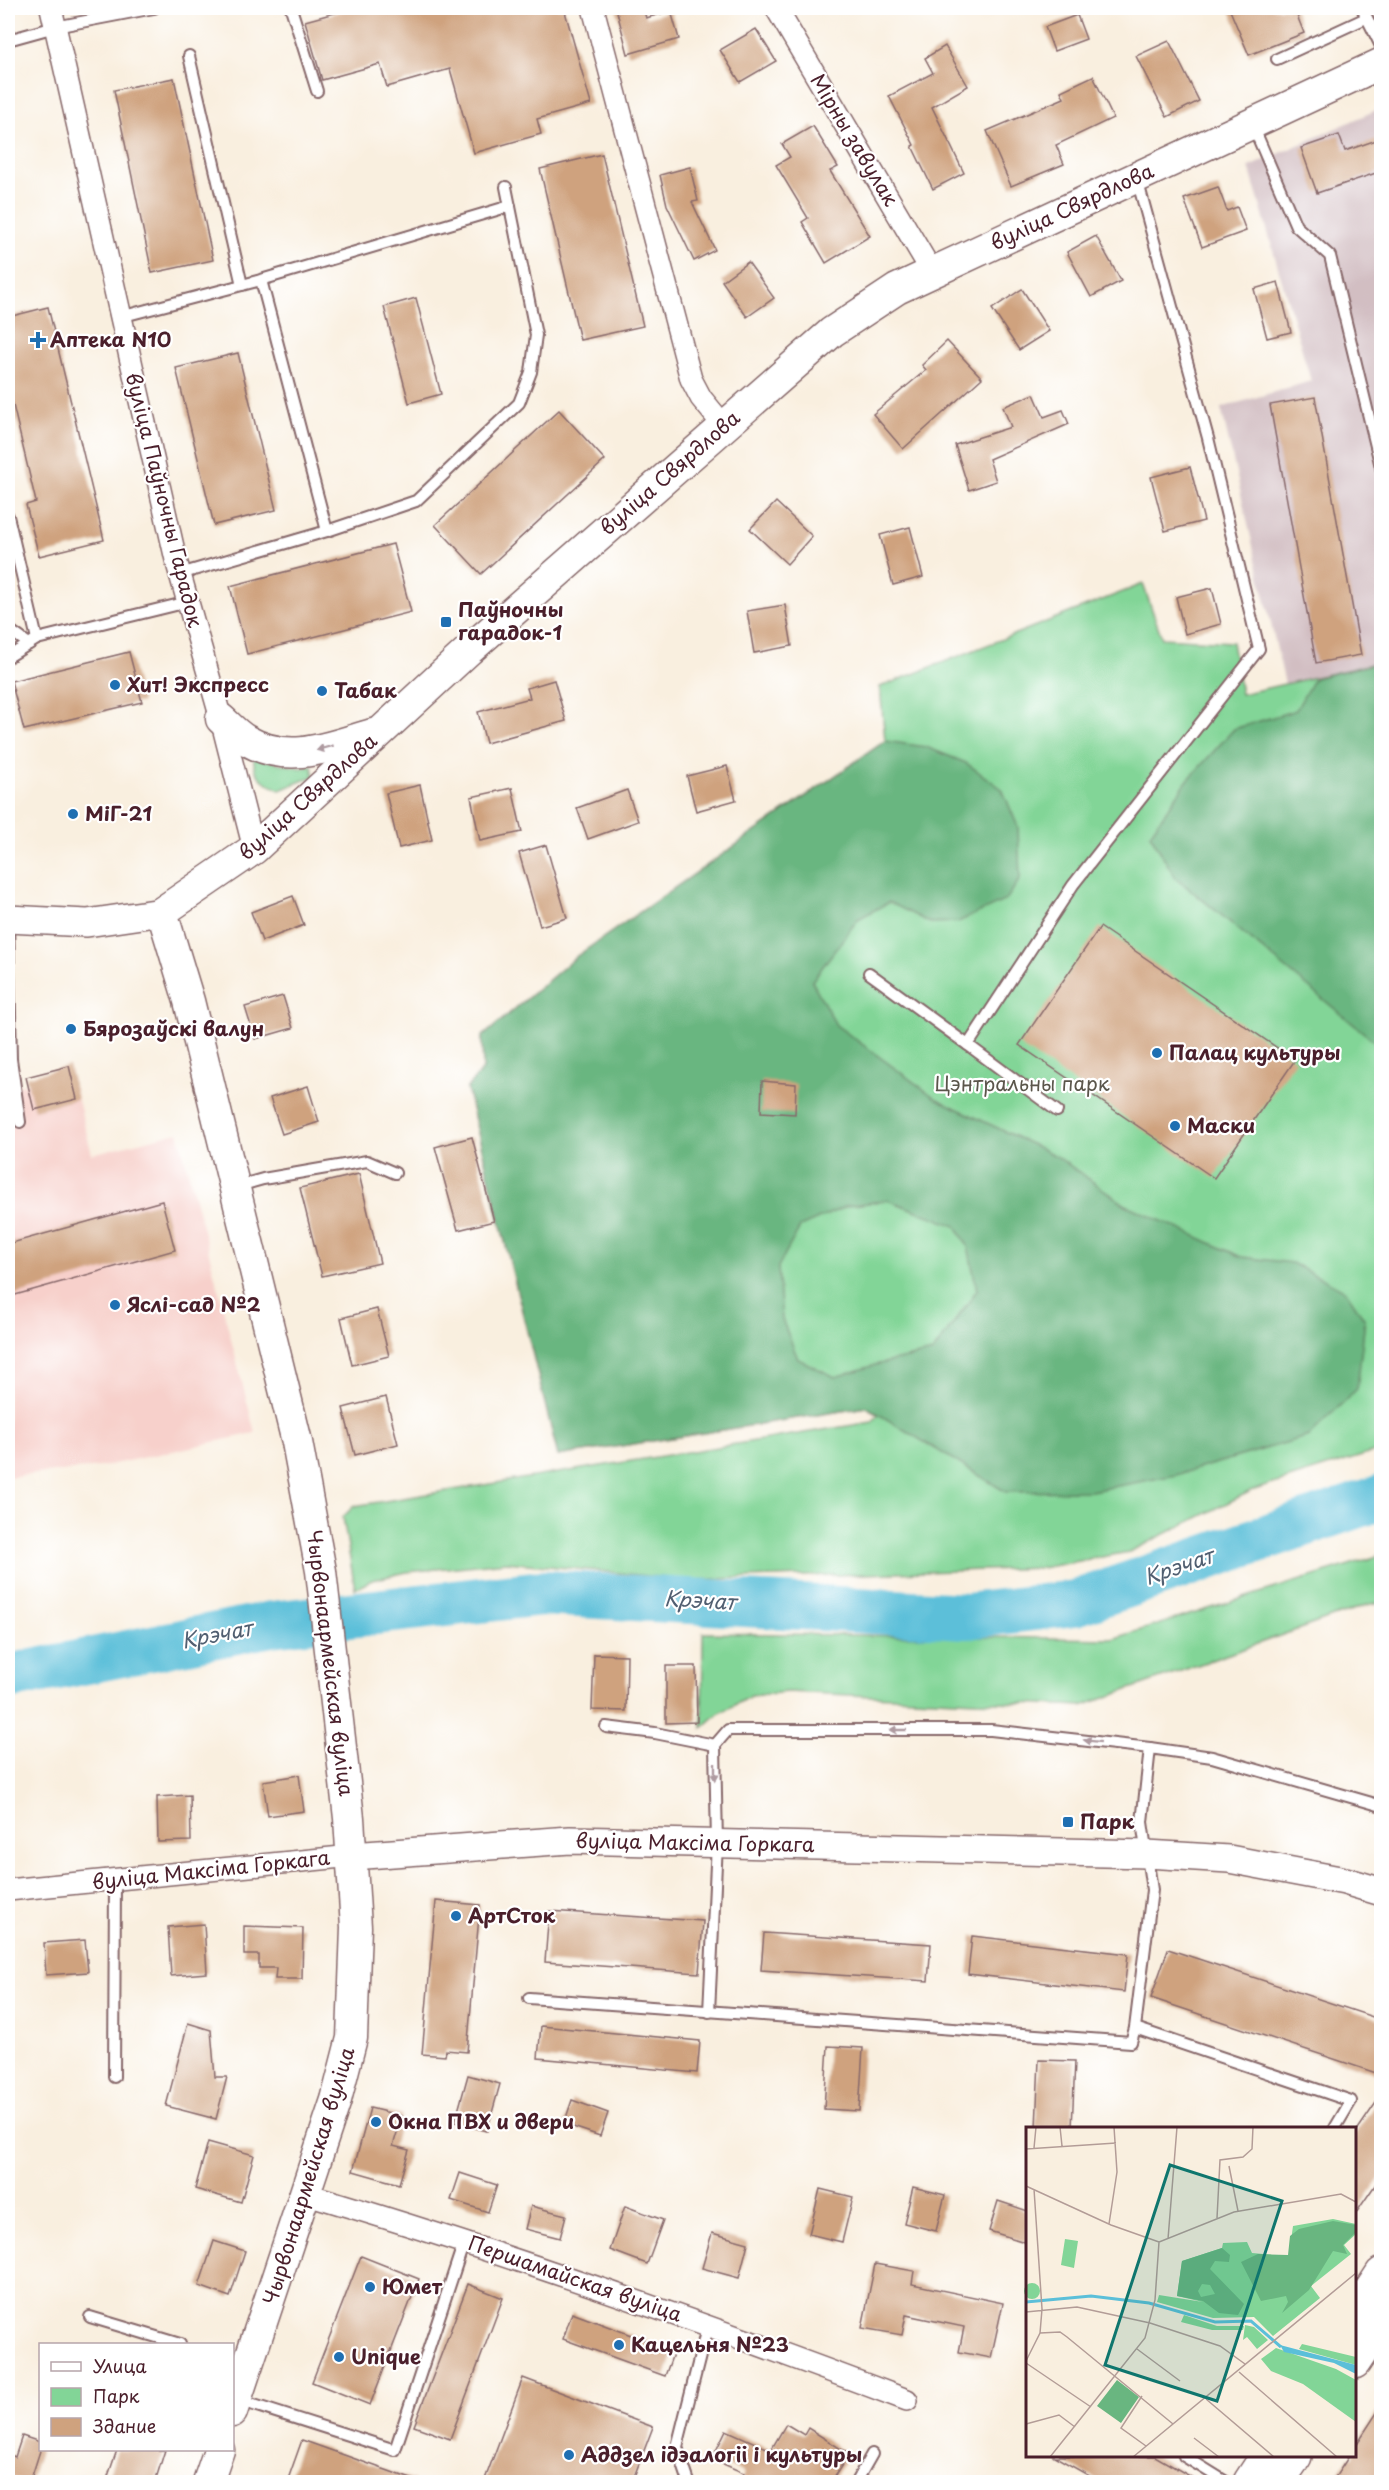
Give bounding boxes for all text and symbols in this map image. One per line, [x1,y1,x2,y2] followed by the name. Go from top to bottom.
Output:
[803,68,906,211] street label: Мірны завулак
[985,155,1159,257] street label: вуліца Свярдлова
[50,324,171,354] place label: Аптека N10
[31,333,45,347] marker: Аптека N10
[119,369,211,630] street label: вуліца Паўночны Гарадок
[593,402,746,542] street label: вуліца Свярдлова
[458,594,563,647] place label: Паўночны гарадок-1
[439,615,453,629] marker: Паўночны гарадок-1
[126,669,269,699] place label: Хит! Экспресс
[334,675,397,705] place label: Табак
[108,678,122,692] marker: Хит! Экспресс
[315,684,329,698] marker: Табак
[231,725,384,867] street label: вуліца Свярдлова
[315,744,333,753] one-way arrow
[85,798,153,828] place label: МіГ-21
[66,807,80,821] marker: МіГ-21
[83,1013,264,1043] place label: Бярозаўскі валун
[64,1022,78,1036] marker: Бярозаўскі валун
[1169,1037,1340,1067] place label: Палац культуры
[1150,1046,1164,1060] marker: Палац культуры
[934,1068,1110,1098] park label: Цэнтральны парк
[1187,1110,1255,1140] place label: Маски
[1168,1119,1182,1133] marker: Маски
[126,1289,261,1319] place label: Яслі-сад №2
[108,1298,122,1312] marker: Яслі-сад №2
[300,1528,362,1799] street label: Чырвонаармейская вуліца
[1139,1537,1221,1592] water label: Крэчат
[664,1581,741,1617] water label: Крэчат
[179,1610,259,1656] water label: Крэчат
[888,1725,907,1735] one-way arrow
[1082,1736,1101,1746] one-way arrow
[710,1762,720,1781] one-way arrow
[1080,1806,1135,1836] place label: Парк
[1061,1815,1075,1829] marker: Парк
[575,1825,815,1859] street label: вуліца Максіма Горкага
[90,1842,332,1896] street label: вуліца Максіма Горкага
[468,1900,555,1930] place label: АртСток
[449,1909,463,1923] marker: АртСток
[254,2042,362,2308] street label: Чырвонаармейская вуліца
[388,2106,574,2136] place label: Окна ПВХ и двери
[369,2115,383,2129] marker: Окна ПВХ и двери
[1026,2127,1356,2457] inset map
[464,2227,687,2329] street label: Першамайская вуліца
[382,2271,443,2301] place label: Юмет
[363,2280,377,2294] marker: Юмет
[631,2329,789,2359] place label: Кацельня №23
[612,2338,626,2352] marker: Кацельня №23
[351,2341,421,2371] place label: Unique
[39,2343,234,2451] legend
[332,2350,346,2364] marker: Unique
[93,2352,147,2379] text: Улица
[93,2382,140,2409] text: Парк
[93,2412,156,2439] text: Здание
[581,2439,862,2469] place label: Аддзел ідэалогіі і культуры
[562,2448,576,2462] marker: Аддзел ідэалогіі і культуры

